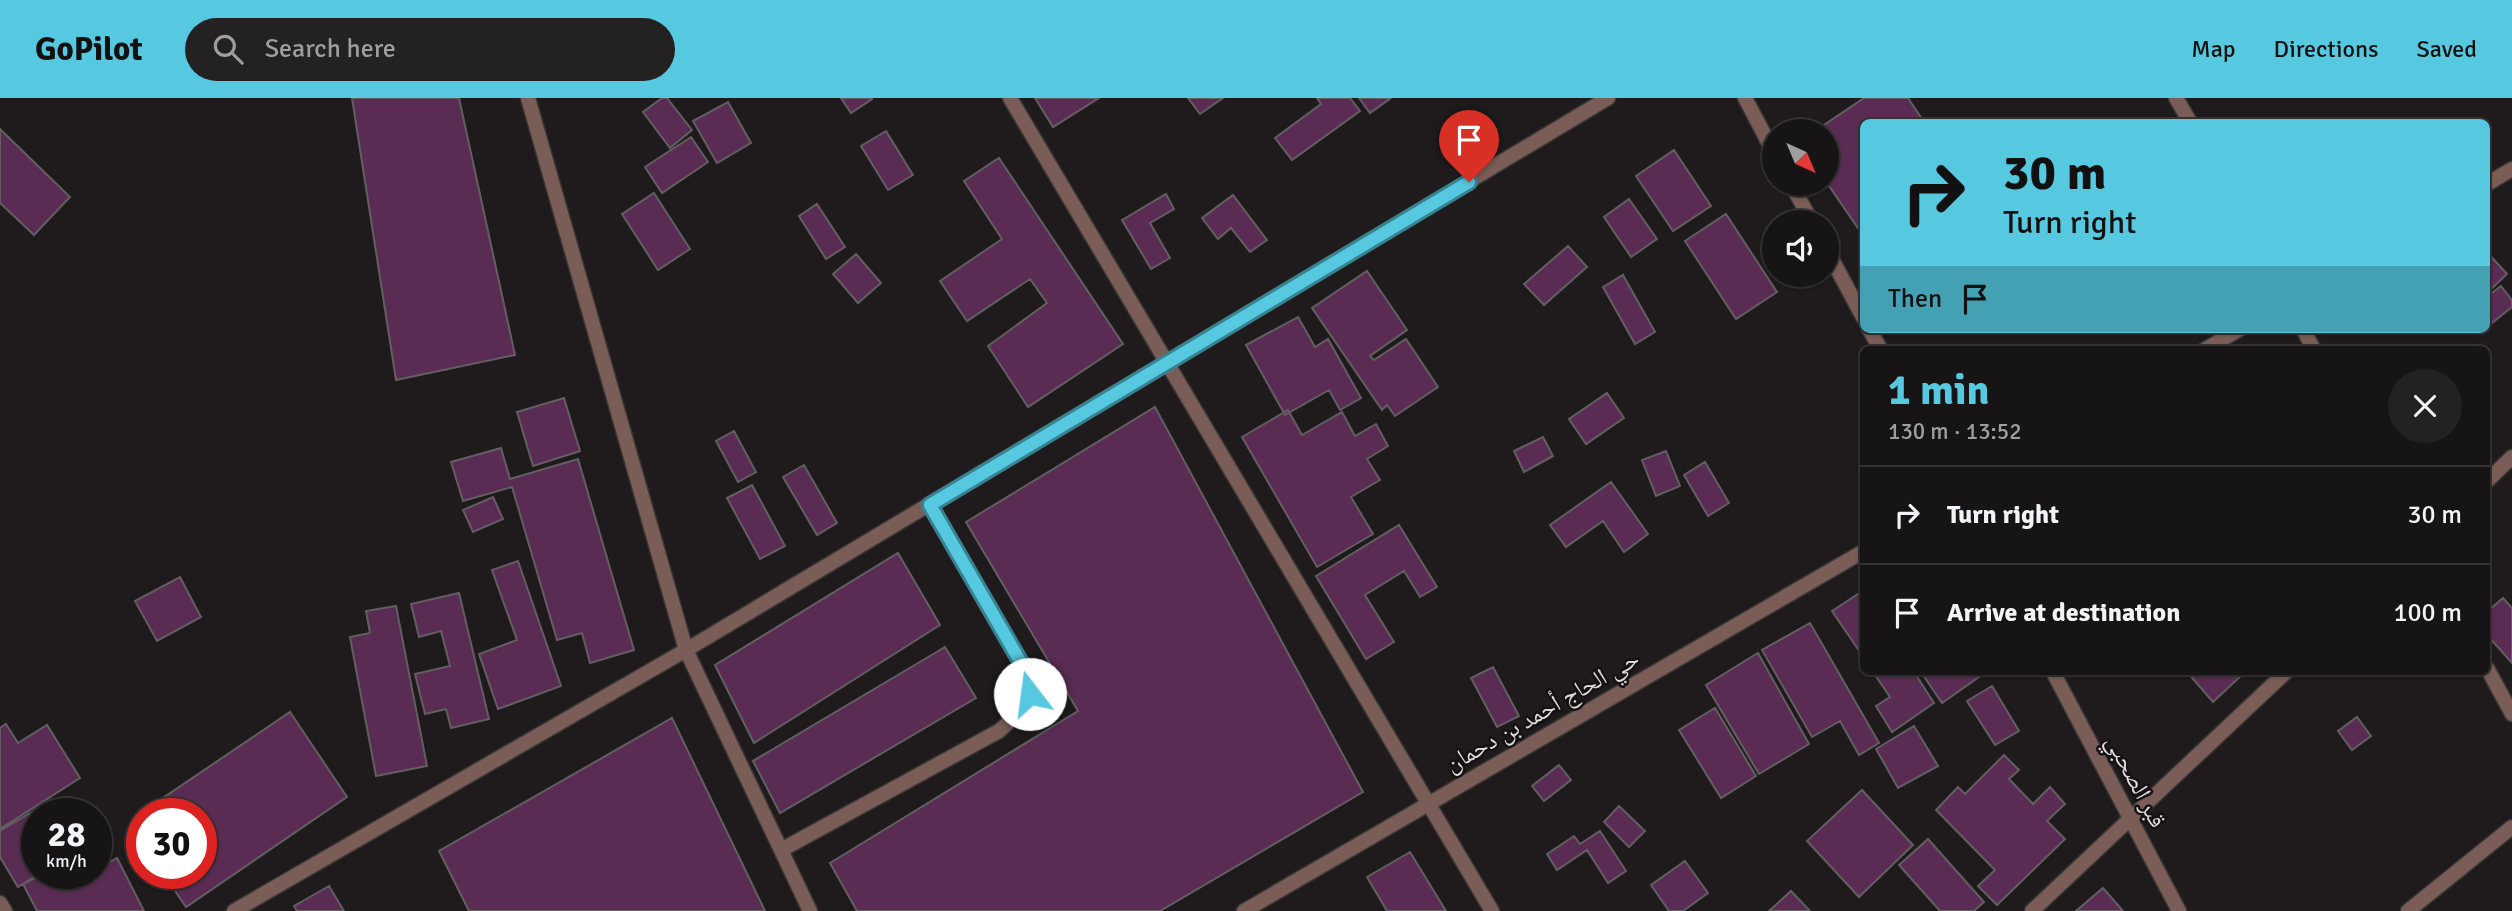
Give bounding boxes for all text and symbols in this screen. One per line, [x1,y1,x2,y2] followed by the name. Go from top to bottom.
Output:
[185,18,675,81] search box
[35,29,143,70] text: GoPilot
[209,30,247,68] icon: search
[265,33,396,65] text: Search here
[2191,34,2236,64] text: Map
[2274,34,2379,64] text: Directions
[2417,34,2477,64] text: Saved
[1439,110,1499,182] pin
[1762,119,1839,196] north arrow
[1762,119,1839,287] map controls
[1450,121,1488,159] icon: arrive
[2003,143,2106,203] text: 30 m
[1888,147,1979,238] icon: right
[2003,203,2136,242] text: Turn right
[1762,210,1839,287] button: sound
[1956,280,1994,318] icon: arrive
[1888,283,1942,315] text: Then
[1888,365,1989,416] text: 1 min
[2388,369,2462,443] button: close
[1888,417,2022,446] text: 130 m · 13:52
[1888,496,1926,534] icon: right
[1947,499,2059,531] text: Turn right
[2407,499,2462,531] text: 30 m
[1888,594,1926,632] icon: arrive
[1947,597,2180,629] text: Arrive at destination
[2393,597,2462,629] text: 100 m
[1440,643,1646,782] street label: حي الحاج أحمد بن دحمان
[993,657,1067,731] position arrow
[2095,729,2173,835] street label: قبر الصحبي
[126,798,217,889] speed limit sign: 30
[48,813,85,856] text: 28
[46,850,87,872] text: km/h

